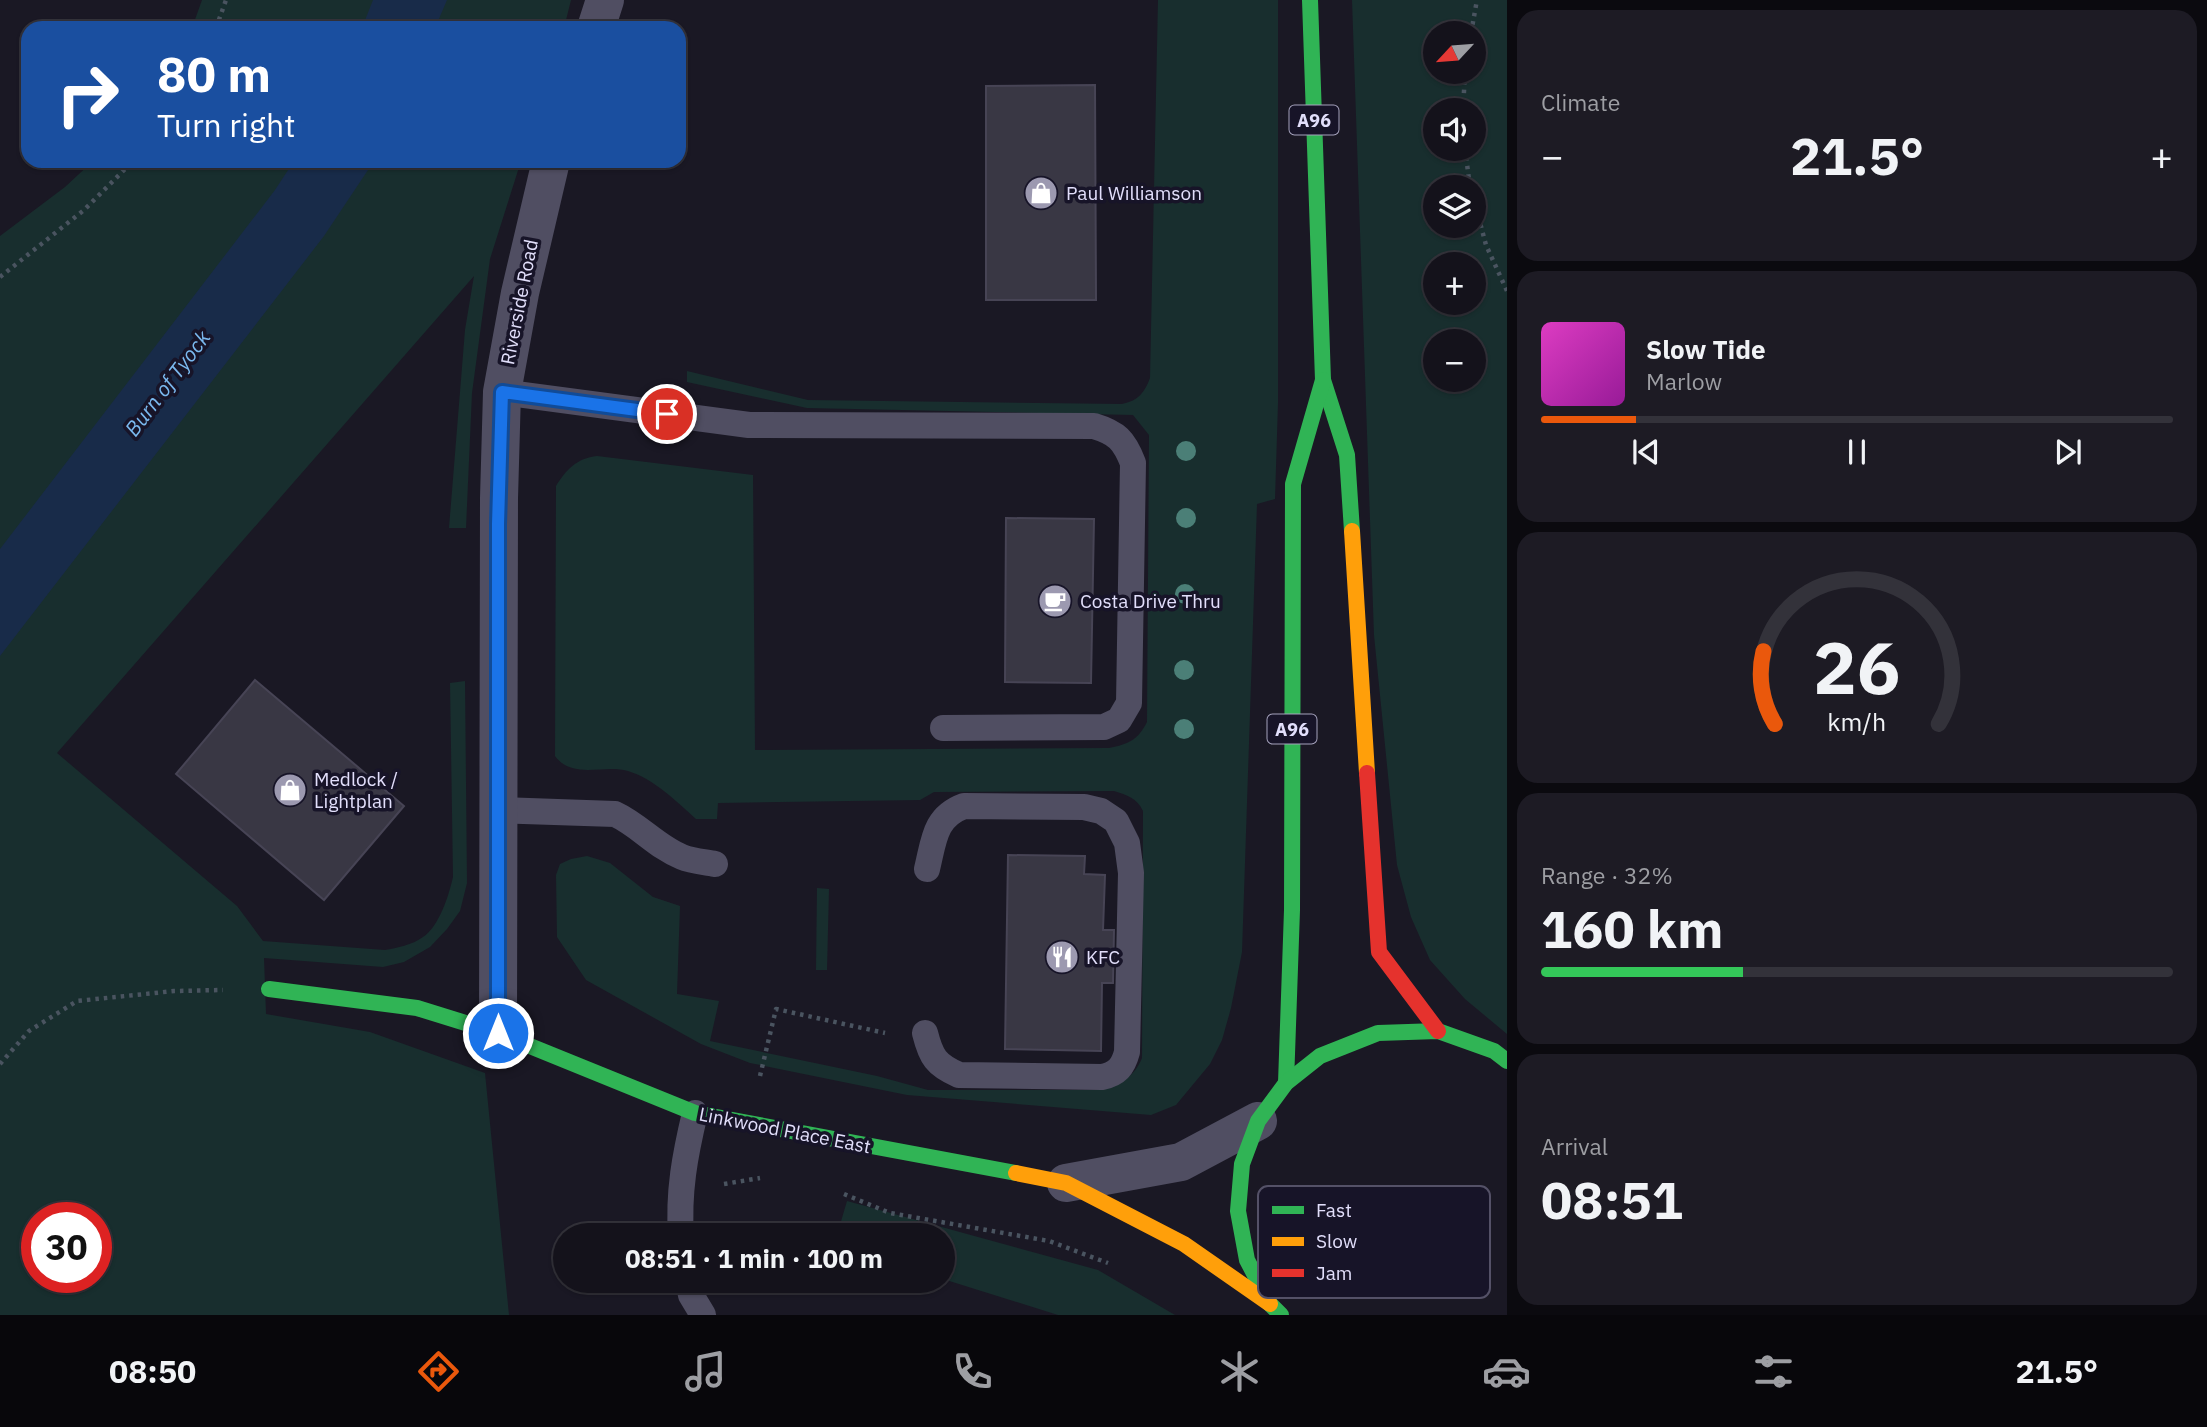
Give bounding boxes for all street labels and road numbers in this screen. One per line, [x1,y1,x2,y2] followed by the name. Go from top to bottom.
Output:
[1290,106,1338,134] road number: A96
[495,237,543,367] street label: Riverside Road
[1268,714,1316,744] road number: A96
[697,1102,873,1158] street label: Linkwood Place East

